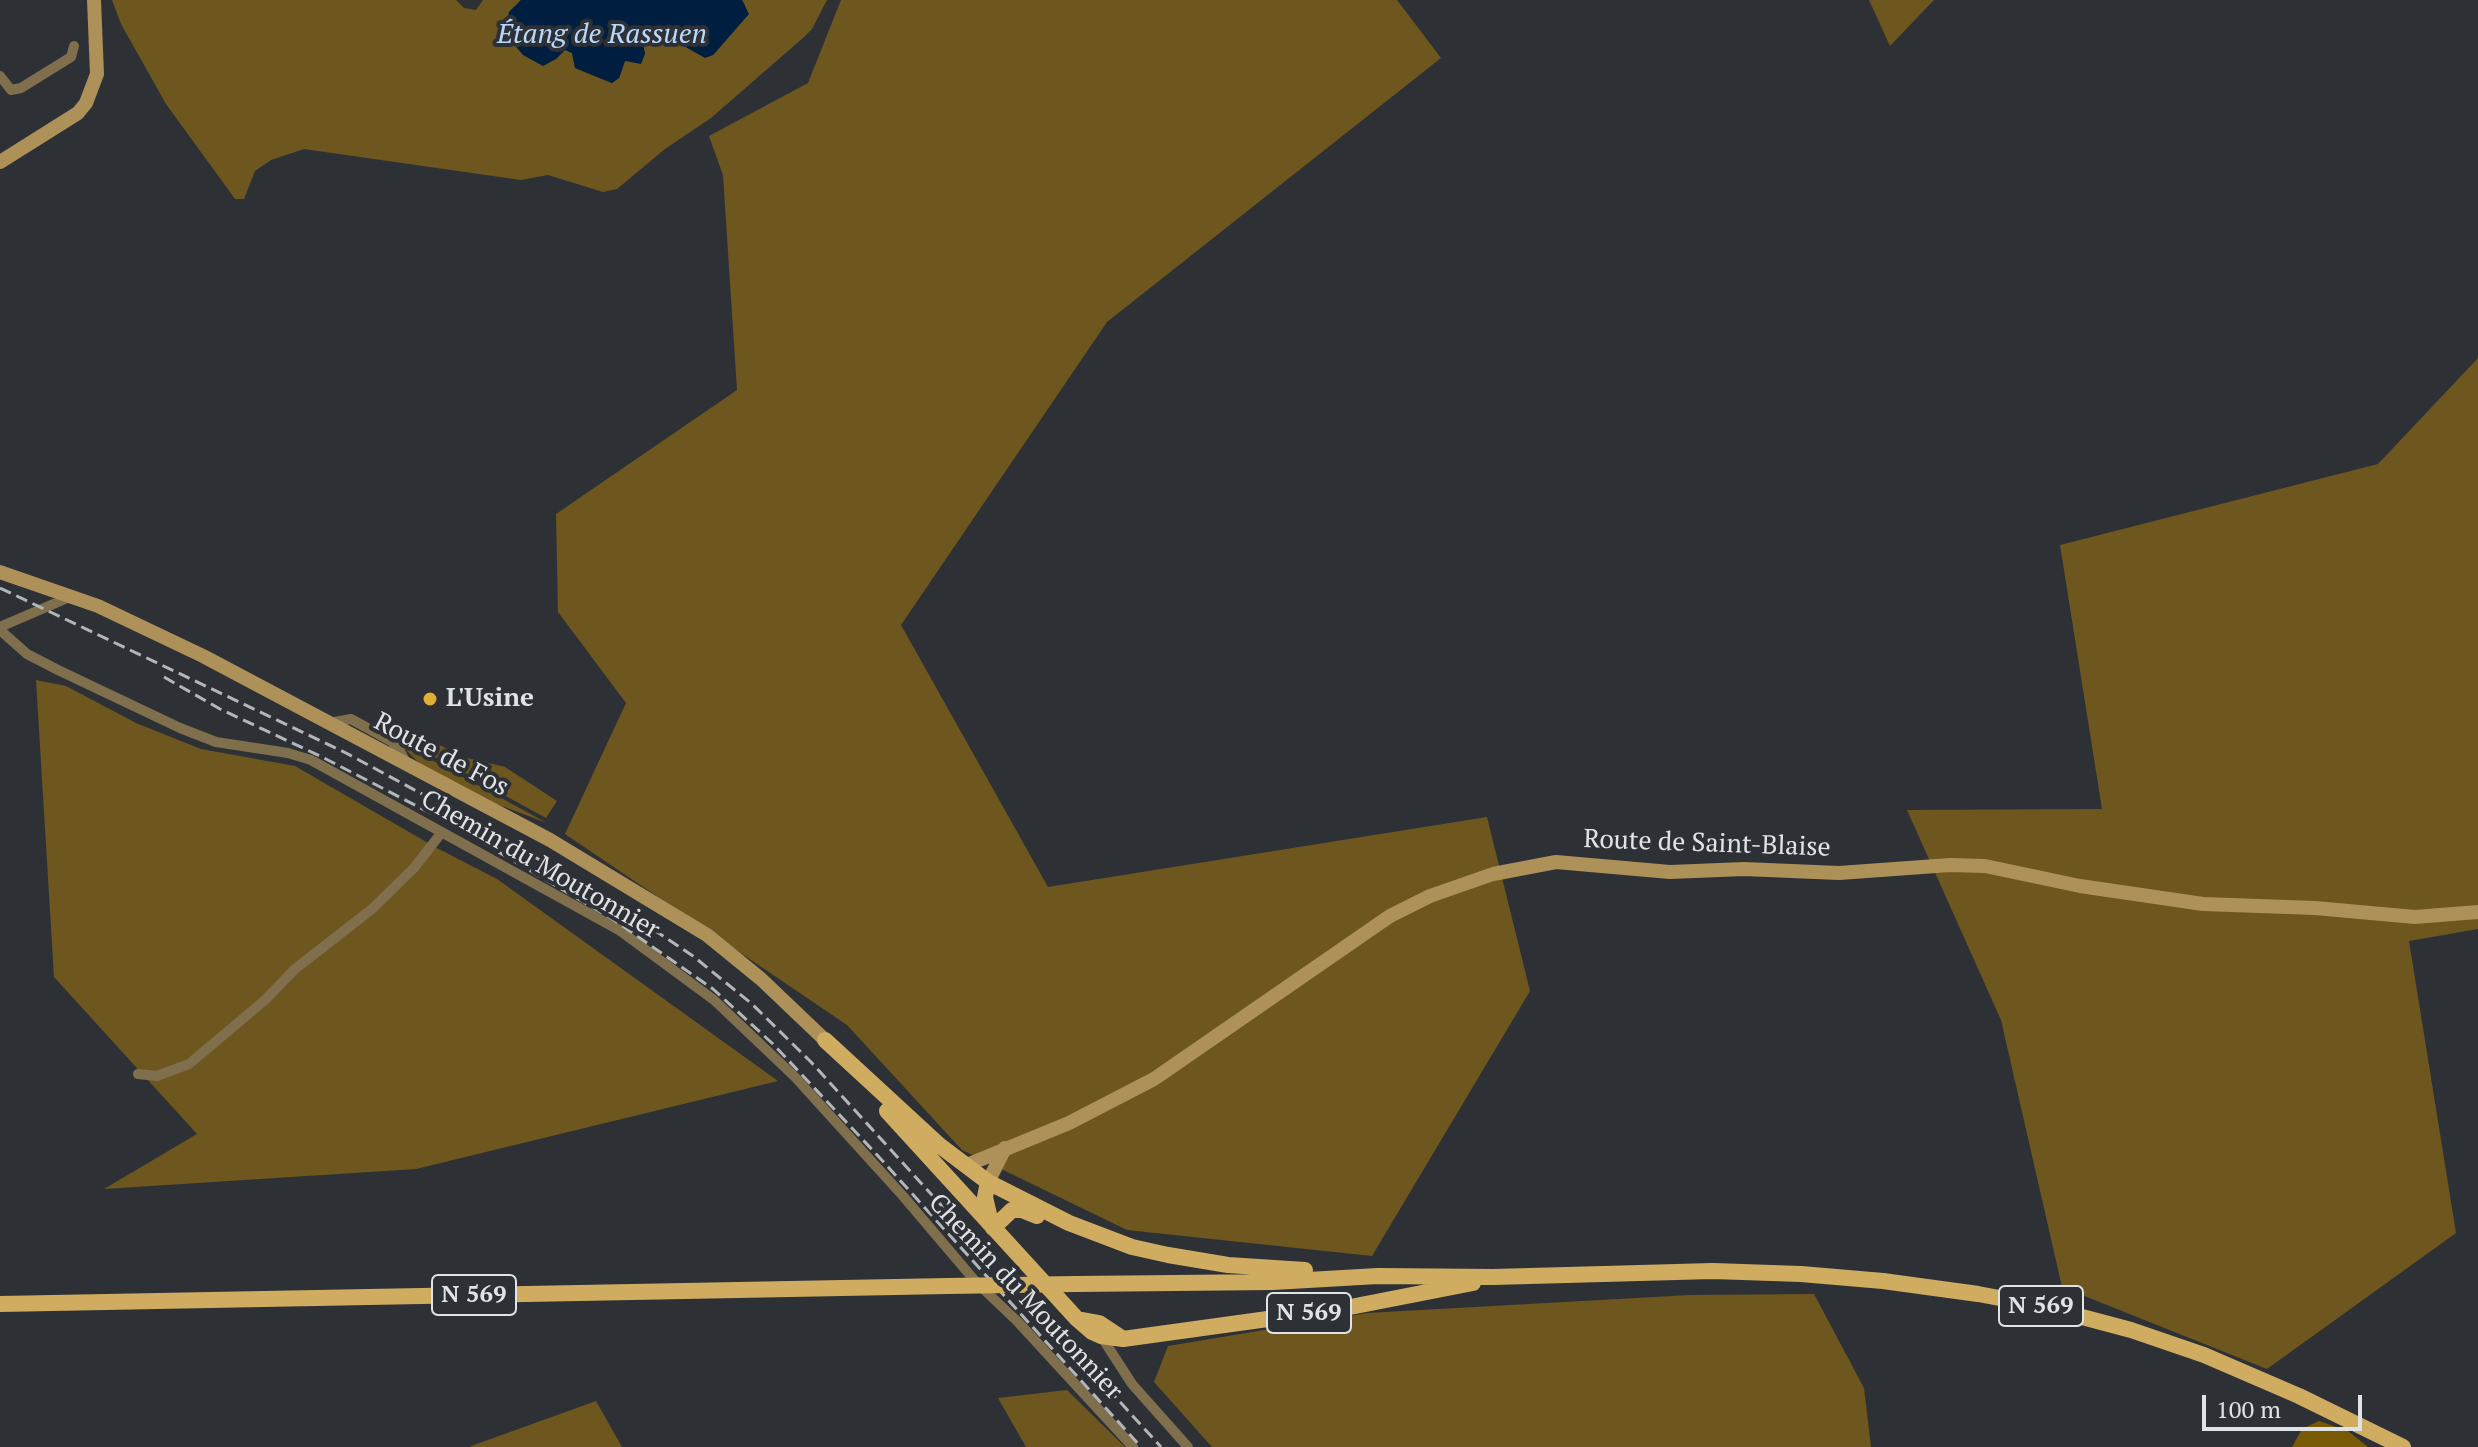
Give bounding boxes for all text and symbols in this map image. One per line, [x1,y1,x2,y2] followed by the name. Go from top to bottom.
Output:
[497,18,707,52] water label: Étang de Rassuen
[446,683,534,715] place label: L'Usine
[421,690,439,708] marker: L'Usine
[368,706,514,804] street label: Route de Fos
[415,784,665,946] street label: Chemin du Moutonnier
[1583,824,1831,864] street label: Route de Saint-Blaise
[921,1187,1129,1407] street label: Chemin du Moutonnier
[432,1275,516,1315] road number: N 569
[1999,1286,2083,1326] road number: N 569
[1267,1293,1351,1333] road number: N 569
[2206,1379,2366,1429] scale bar
[2216,1393,2281,1425] text: 100 m

